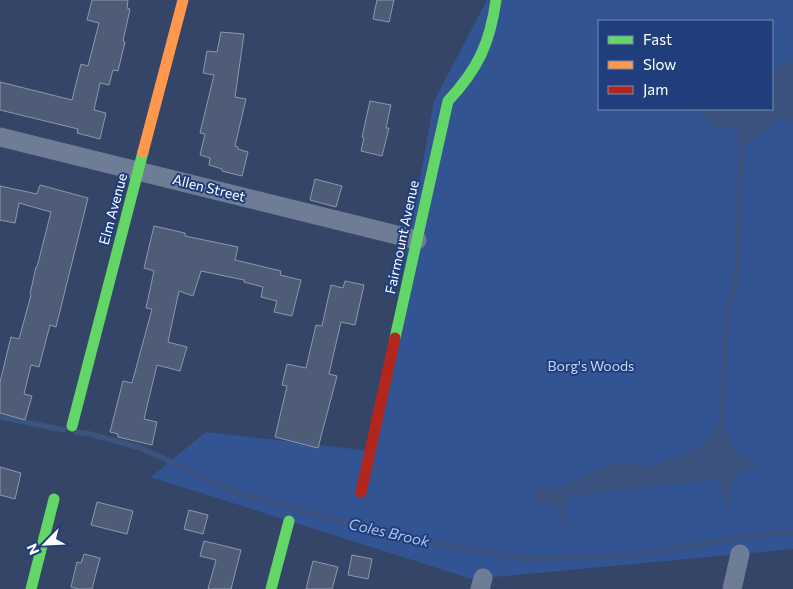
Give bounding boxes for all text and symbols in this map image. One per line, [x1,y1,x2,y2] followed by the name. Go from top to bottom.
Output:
[598,20,773,110] legend
[643,30,672,48] text: Fast
[643,55,676,73] text: Slow
[643,80,668,98] text: Jam
[171,170,248,205] street label: Allen Street
[95,171,130,247] street label: Elm Avenue
[381,179,422,295] street label: Fairmount Avenue
[548,357,634,374] park label: Borg's Woods
[347,514,432,550] water label: Coles Brook
[20,519,70,569] north arrow
[23,541,43,558] text: N

